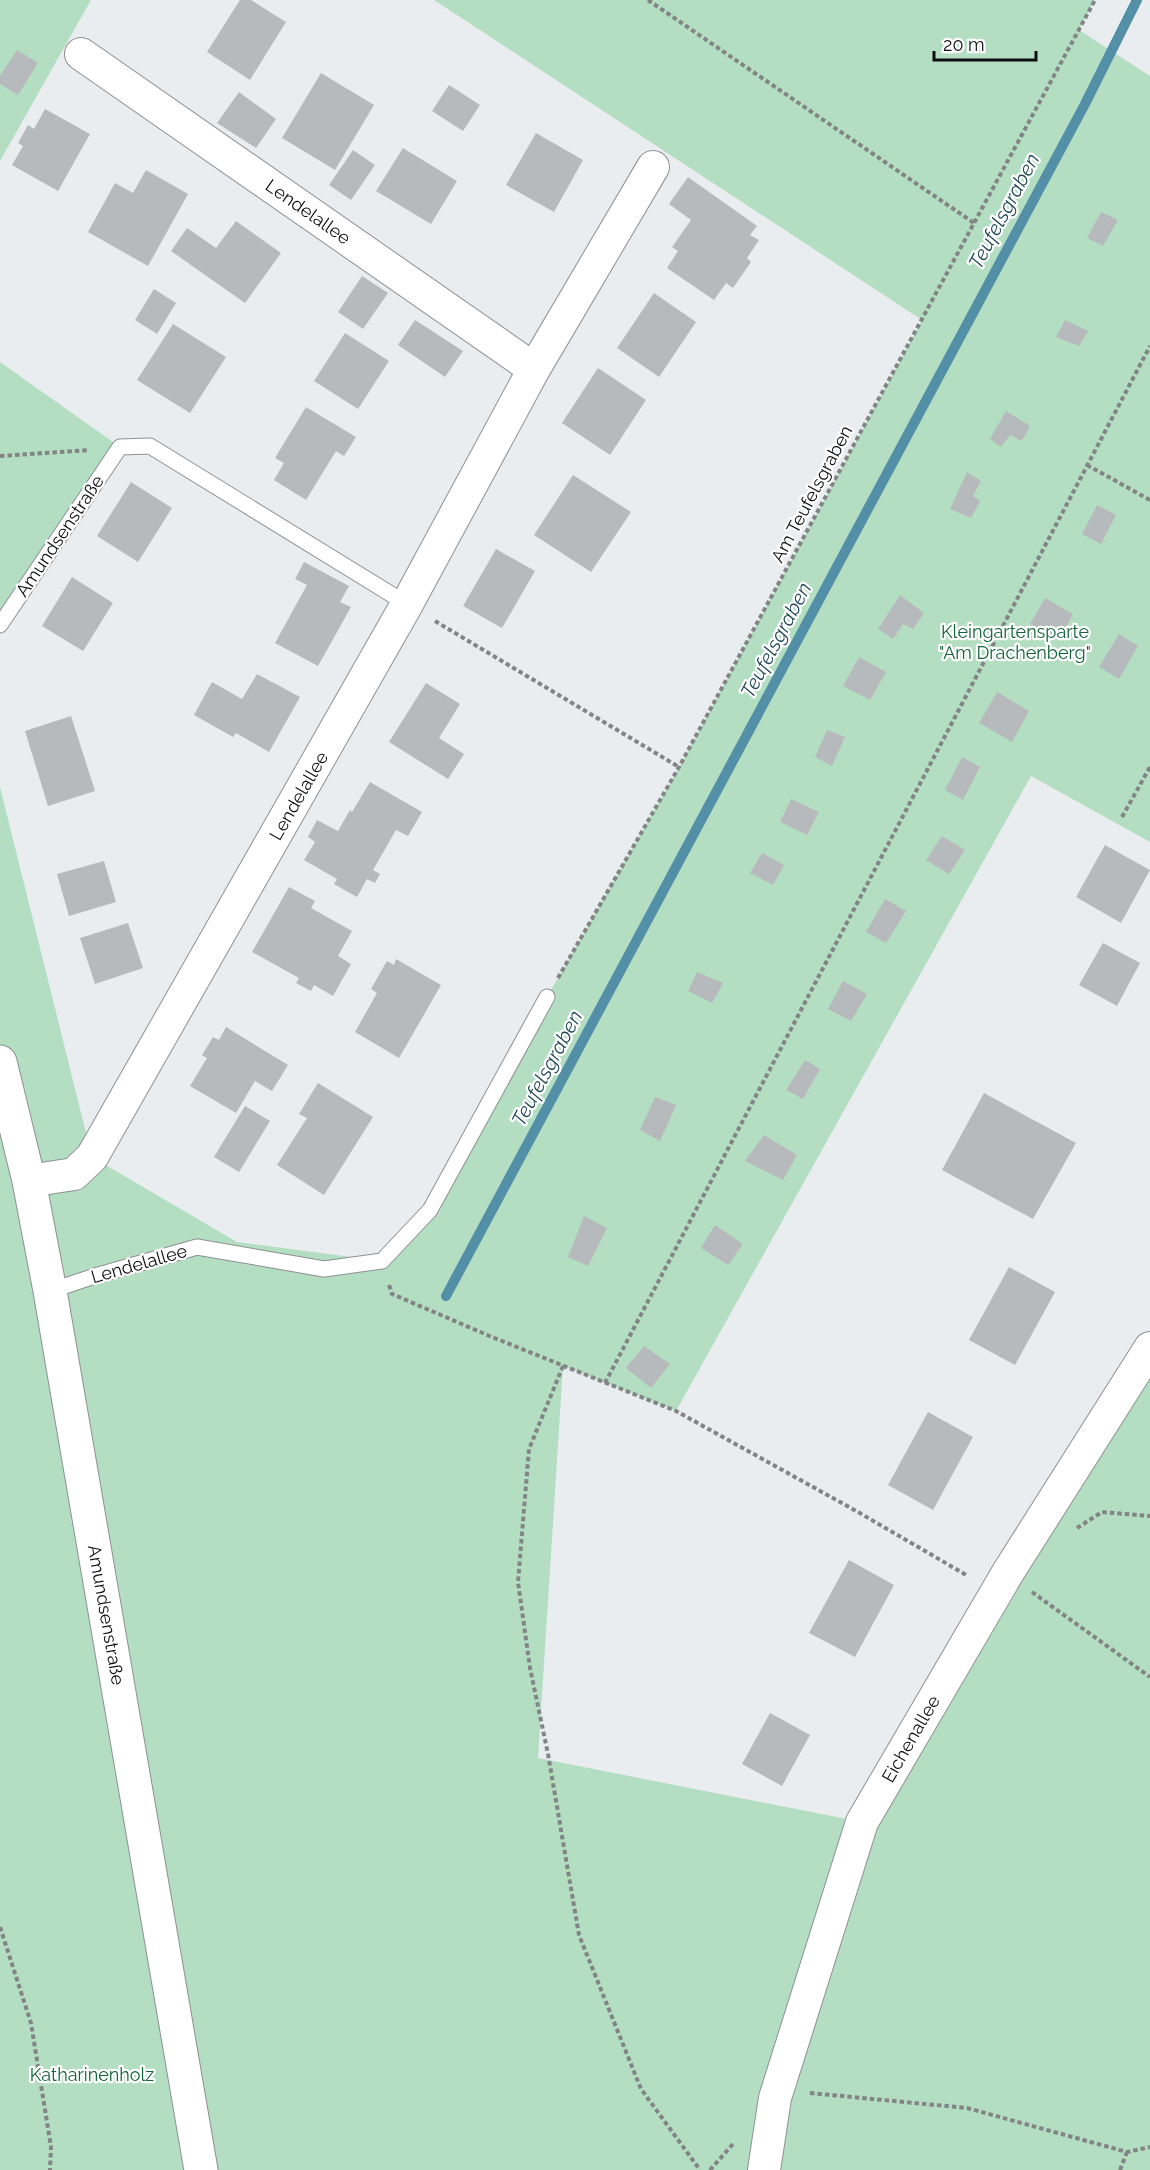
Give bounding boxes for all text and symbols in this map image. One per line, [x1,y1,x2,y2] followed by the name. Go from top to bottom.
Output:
[934,24,1036,62] scale bar
[943,34,985,55] text: 20 m
[964,149,1044,273] water label: Teufelsgraben
[262,175,355,249] street label: Lendelallee
[767,422,857,566] street label: Am Teufelsgraben
[11,471,108,601] street label: Amundsenstraße
[736,578,816,702] water label: Teufelsgraben
[939,621,1091,663] park label: Kleingartensparte "Am Drachenberg"
[265,747,333,844] street label: Lendelallee
[507,1006,587,1130] water label: Teufelsgraben
[89,1240,190,1287] street label: Lendelallee
[84,1543,129,1687] street label: Amundsenstraße
[877,1691,944,1786] street label: Eichenallee
[30,2064,154,2085] park label: Katharinenholz

